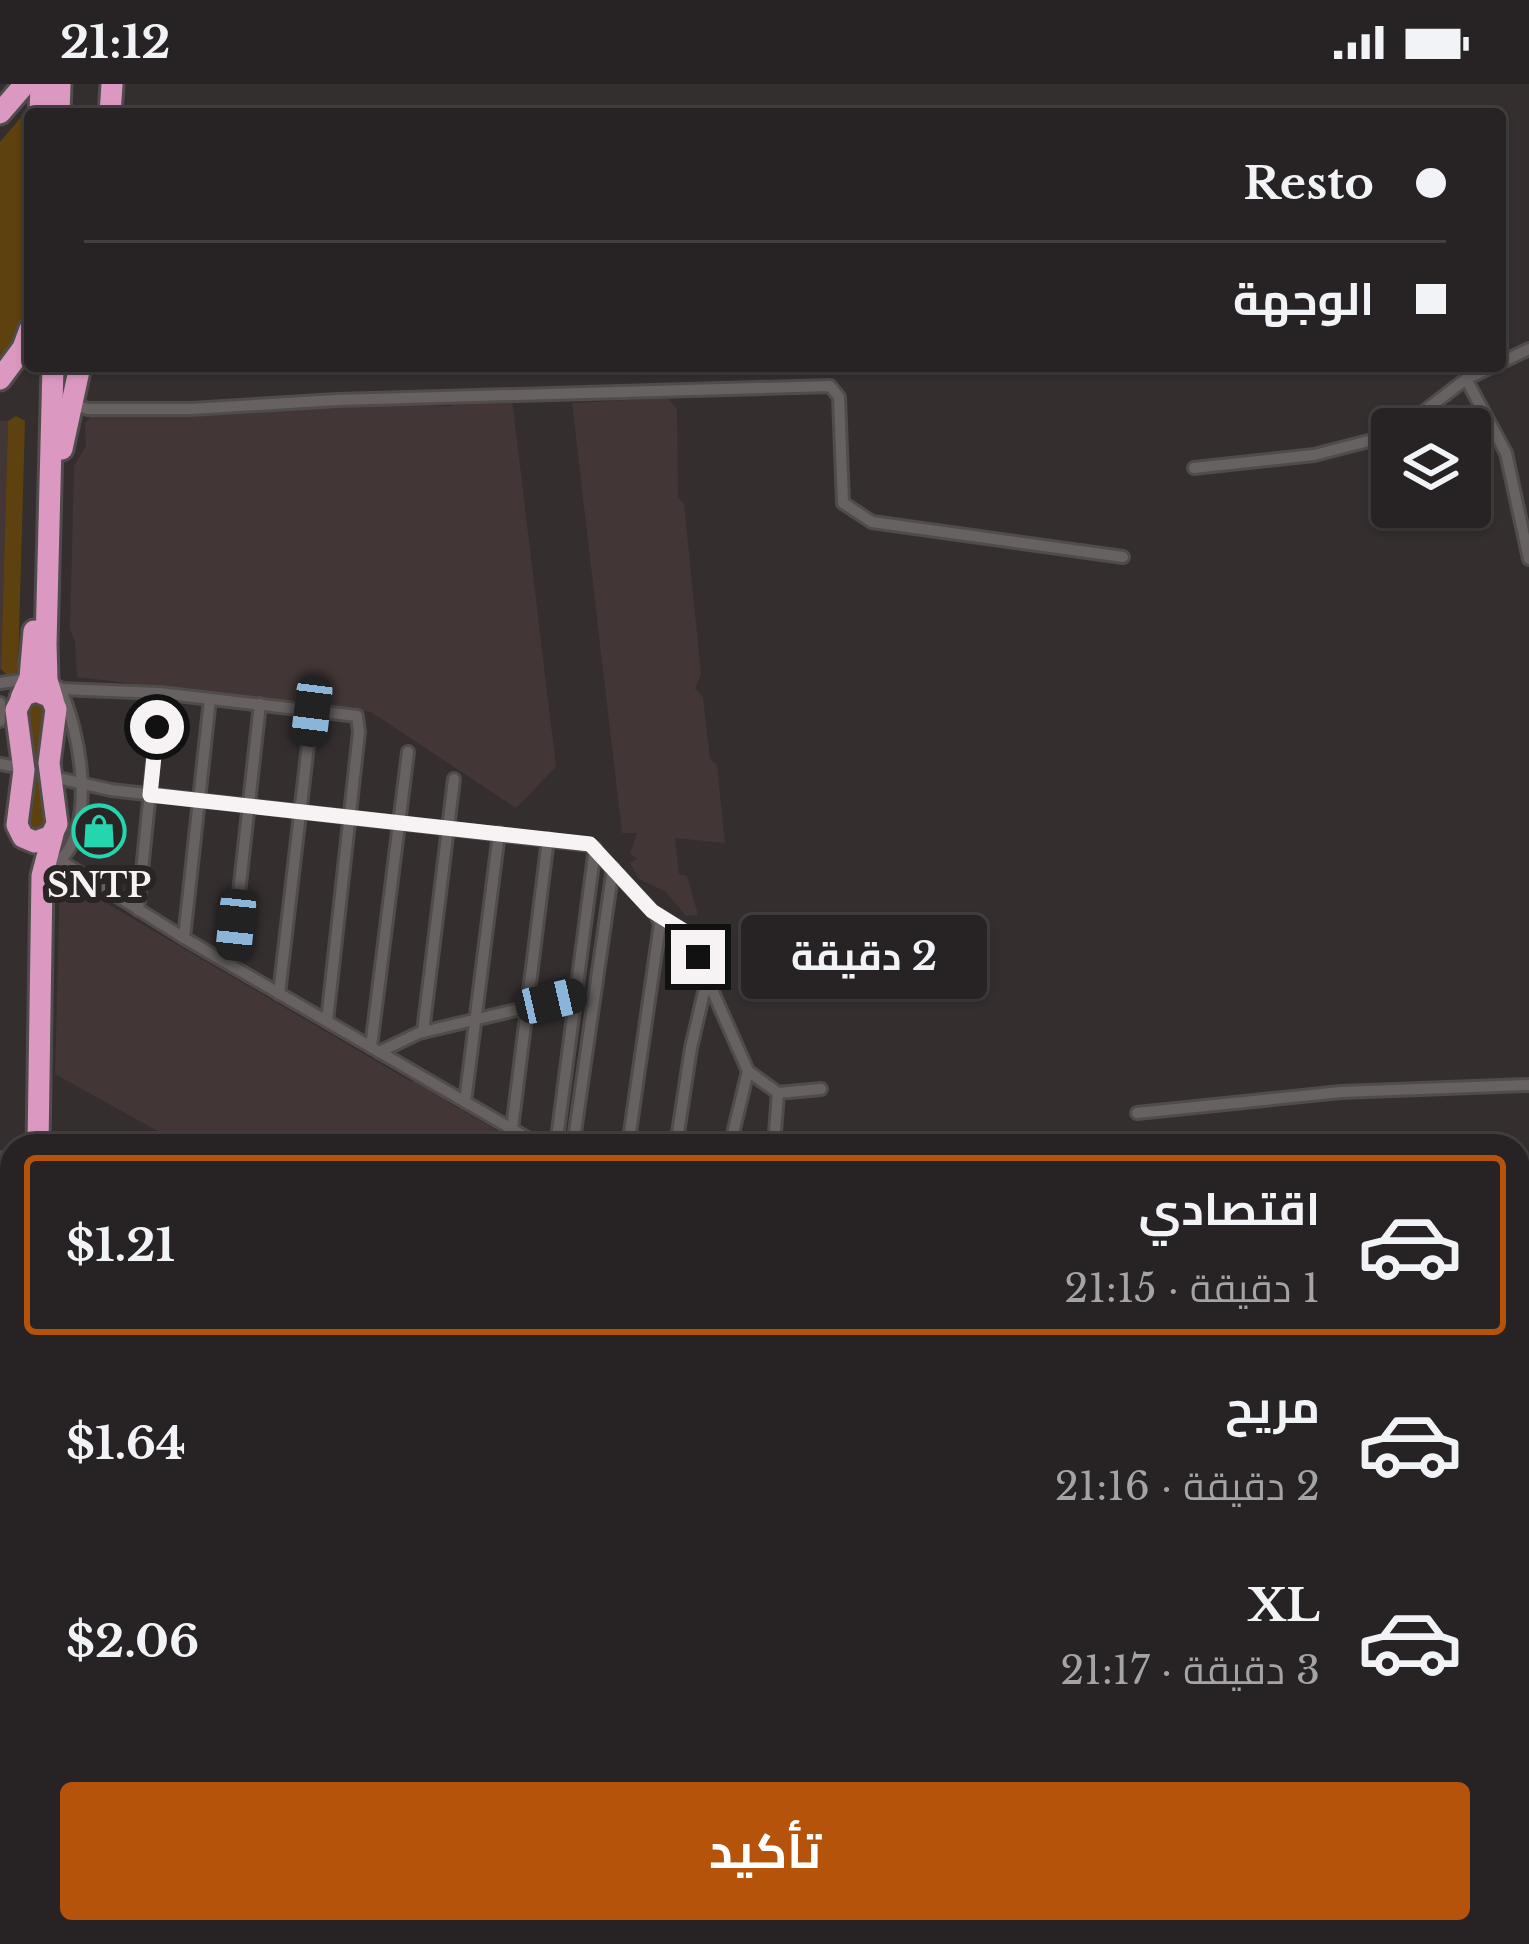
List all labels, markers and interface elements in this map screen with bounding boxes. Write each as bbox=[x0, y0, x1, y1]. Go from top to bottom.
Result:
text: 21:12 bbox=[60, 14, 171, 70]
text: Resto bbox=[1243, 155, 1374, 211]
text: الوجهة bbox=[1233, 271, 1374, 327]
map controls bbox=[1371, 408, 1491, 528]
button: layers bbox=[1371, 408, 1491, 528]
car bbox=[290, 673, 334, 749]
route start bbox=[130, 700, 184, 754]
shop icon: SNTP bbox=[71, 803, 127, 859]
place label: SNTP bbox=[47, 865, 151, 906]
car bbox=[214, 887, 258, 963]
callout: 2 دقيقة bbox=[740, 915, 986, 999]
route end bbox=[671, 930, 725, 984]
text: 2 دقيقة bbox=[791, 932, 937, 981]
car bbox=[512, 975, 590, 1027]
text: اقتصادي bbox=[1139, 1181, 1320, 1237]
icon: car bbox=[1356, 1191, 1464, 1299]
text: $1.21 bbox=[66, 1217, 175, 1273]
text: 1 دقيقة · 21:15 bbox=[1064, 1264, 1320, 1313]
text: مريح bbox=[1225, 1379, 1320, 1435]
icon: car bbox=[1356, 1389, 1464, 1497]
text: $1.64 bbox=[66, 1415, 186, 1471]
text: 2 دقيقة · 21:16 bbox=[1055, 1462, 1320, 1511]
text: XL bbox=[1248, 1577, 1320, 1633]
icon: car bbox=[1356, 1587, 1464, 1695]
text: $2.06 bbox=[66, 1613, 199, 1669]
text: 3 دقيقة · 21:17 bbox=[1060, 1646, 1320, 1695]
button: تأكيد bbox=[60, 1782, 1470, 1920]

